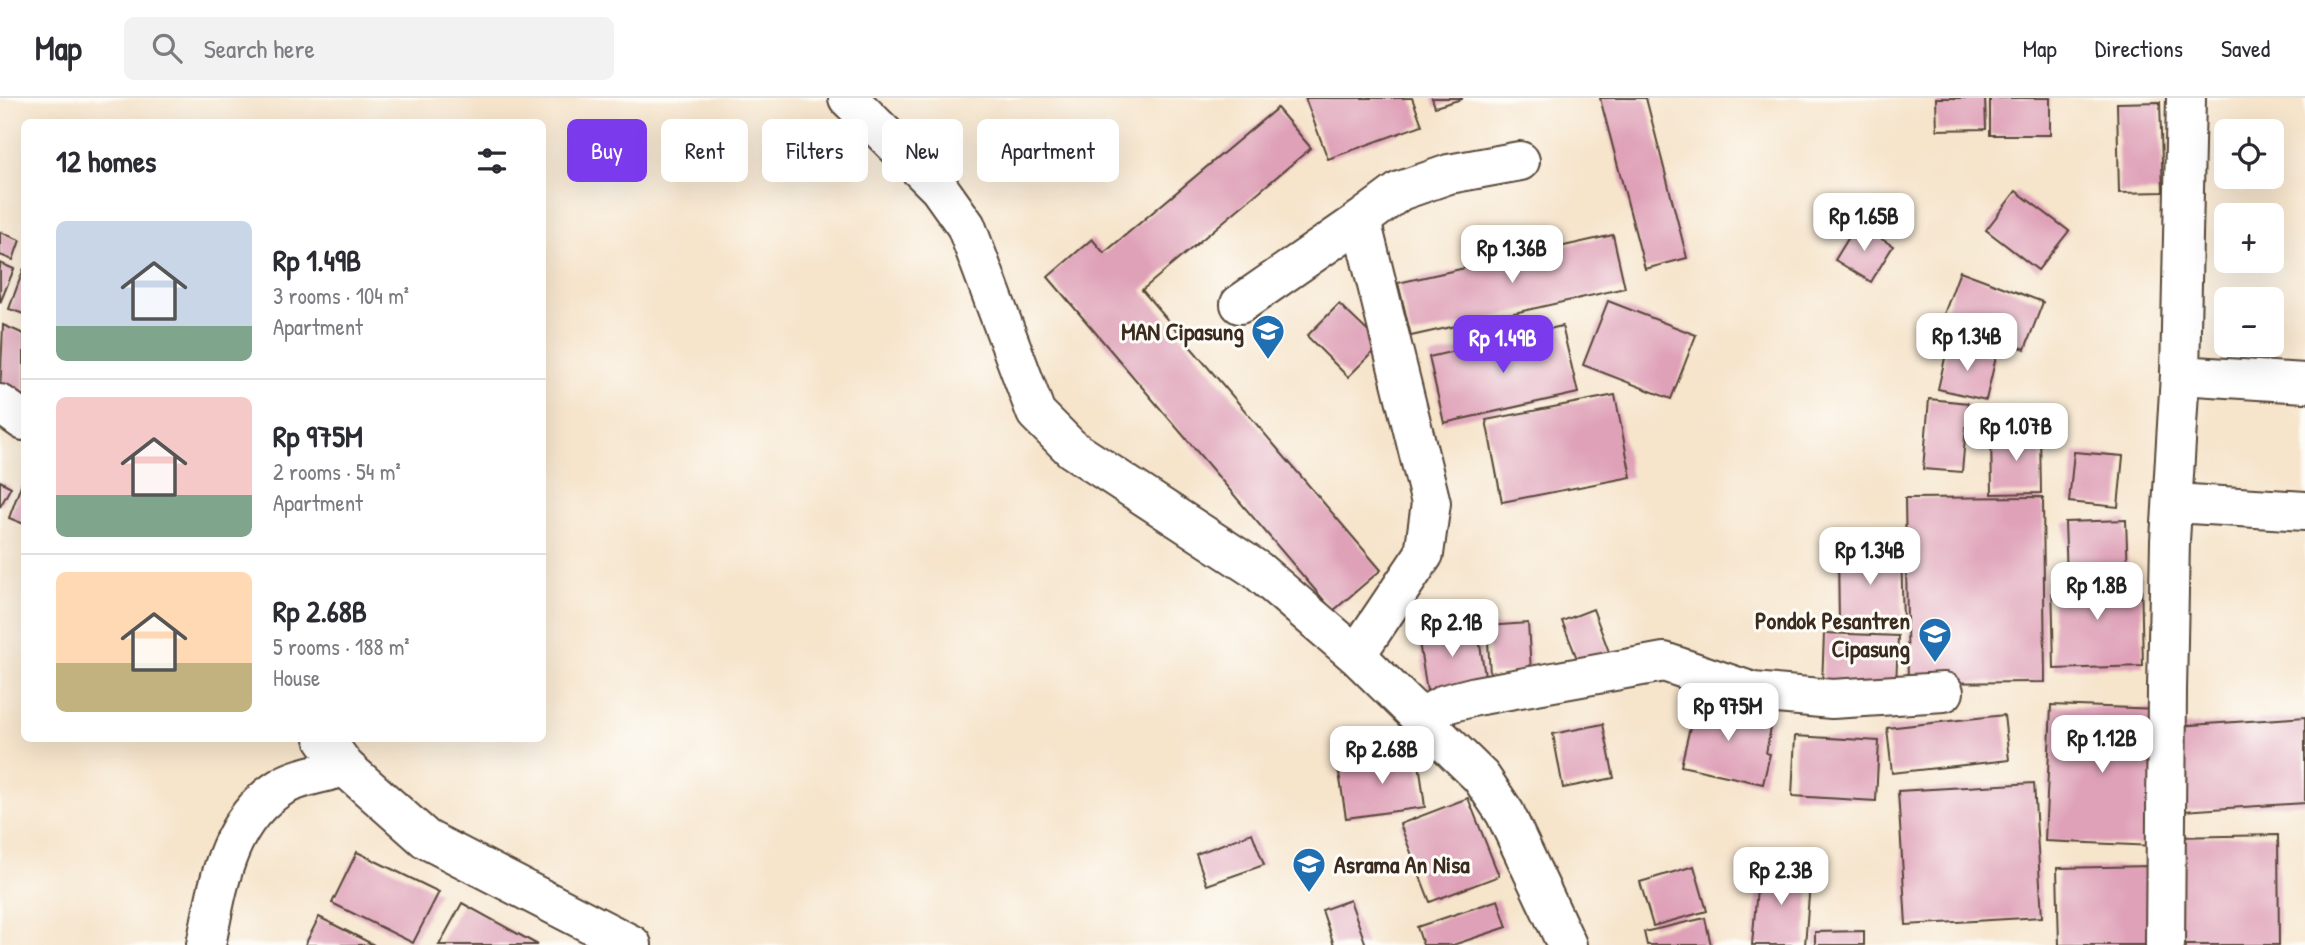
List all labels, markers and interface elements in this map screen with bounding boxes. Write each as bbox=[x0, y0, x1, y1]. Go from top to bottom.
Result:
search box bbox=[124, 17, 614, 80]
text: Map bbox=[35, 26, 82, 70]
icon: search bbox=[148, 29, 186, 67]
text: Search here bbox=[204, 31, 315, 66]
text: Map bbox=[2023, 32, 2057, 64]
text: Directions bbox=[2095, 32, 2183, 64]
text: Saved bbox=[2221, 32, 2270, 64]
chip: Buy bbox=[567, 119, 647, 182]
chip: Rent bbox=[661, 119, 748, 182]
chip: Filters bbox=[762, 119, 868, 182]
chip: New bbox=[882, 119, 963, 182]
chip: Apartment bbox=[977, 119, 1119, 182]
map controls bbox=[2214, 119, 2284, 357]
button: locate bbox=[2214, 119, 2284, 189]
text: 12 homes bbox=[56, 141, 156, 181]
icon: filters bbox=[473, 142, 511, 180]
pin: Rp 1.65B bbox=[1792, 194, 1936, 253]
text: Rp 1.65B bbox=[1829, 200, 1899, 231]
button: + bbox=[2214, 203, 2284, 273]
pin: Rp 1.36B bbox=[1440, 226, 1584, 285]
text: Rp 1.36B bbox=[1477, 232, 1547, 263]
text: Rp 1.49B bbox=[273, 240, 361, 280]
icon: home bbox=[112, 249, 196, 333]
text: 3 rooms · 104 m² bbox=[273, 280, 409, 311]
button: − bbox=[2214, 287, 2284, 357]
text: Apartment bbox=[273, 311, 363, 342]
school or university icon: MAN Cipasung bbox=[1249, 312, 1287, 361]
pin: Rp 1.34B bbox=[1895, 314, 2039, 373]
place label: MAN Cipasung bbox=[1121, 315, 1244, 348]
pin: Rp 1.49B bbox=[1431, 316, 1575, 375]
text: Rp 1.34B bbox=[1932, 320, 2002, 351]
text: Rp 1.49B bbox=[1469, 322, 1537, 353]
pin: Rp 1.07B bbox=[1944, 404, 2088, 463]
text: Rp 1.07B bbox=[1980, 410, 2052, 441]
text: Rp 975M bbox=[273, 416, 363, 456]
icon: home bbox=[112, 425, 196, 509]
text: 2 rooms · 54 m² bbox=[273, 456, 401, 487]
text: Apartment bbox=[273, 487, 363, 518]
pin: Rp 1.34B bbox=[1798, 528, 1942, 587]
text: Rp 1.34B bbox=[1835, 534, 1905, 565]
pin: Rp 1.8B bbox=[2032, 562, 2162, 622]
text: Rp 1.8B bbox=[2067, 569, 2127, 600]
text: Rp 2.68B bbox=[273, 591, 367, 631]
icon: home bbox=[112, 600, 196, 684]
pin: Rp 2.1B bbox=[1387, 600, 1517, 659]
place label: Pondok Pesantren Cipasung bbox=[1755, 604, 1910, 665]
text: Rp 2.1B bbox=[1421, 606, 1483, 637]
school or university icon: Pondok Pesantren Cipasung bbox=[1916, 615, 1954, 664]
text: 5 rooms · 188 m² bbox=[273, 631, 410, 662]
text: House bbox=[273, 662, 320, 693]
pin: Rp 975M bbox=[1663, 684, 1793, 743]
text: Rp 975M bbox=[1694, 690, 1762, 721]
pin: Rp 1.12B bbox=[2030, 716, 2174, 775]
text: Rp 1.12B bbox=[2067, 722, 2137, 753]
pin: Rp 2.68B bbox=[1310, 726, 1454, 786]
text: Rp 2.68B bbox=[1346, 733, 1418, 764]
school or university icon: Asrama An Nisa bbox=[1290, 845, 1328, 894]
place label: Asrama An Nisa bbox=[1334, 848, 1470, 880]
pin: Rp 2.3B bbox=[1716, 848, 1846, 907]
text: Rp 2.3B bbox=[1749, 854, 1813, 885]

